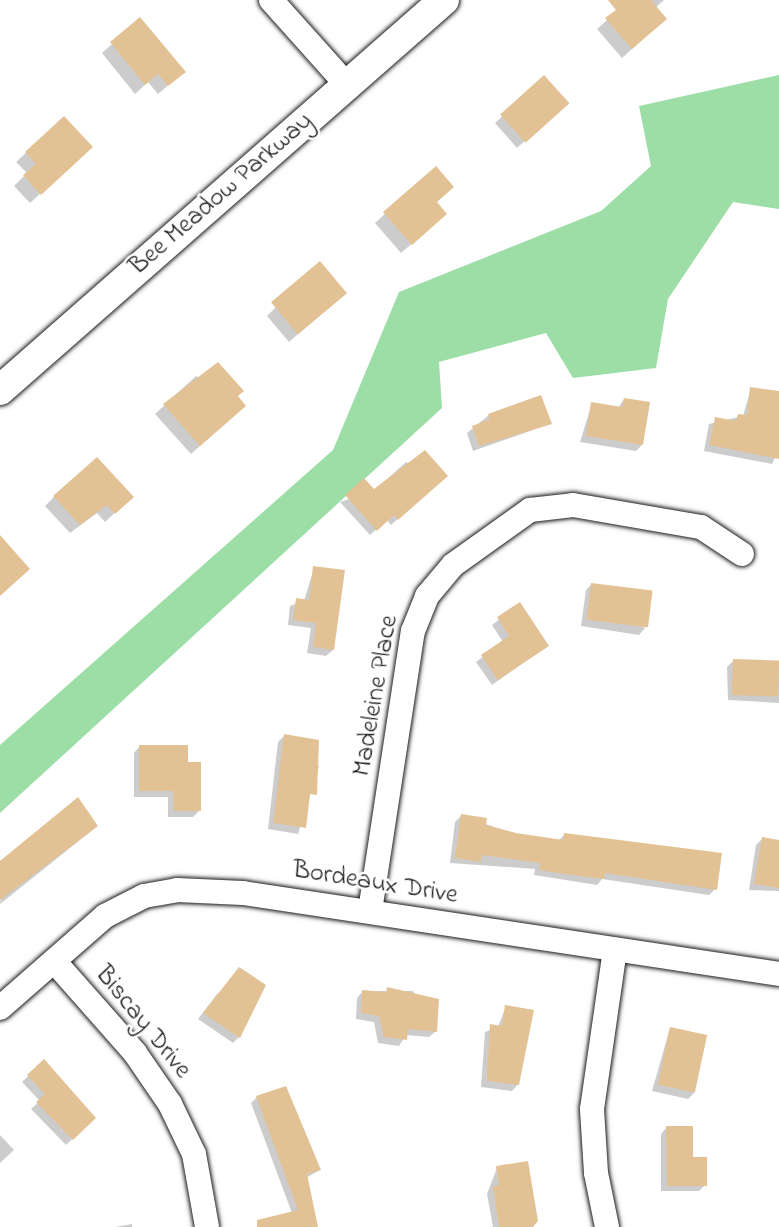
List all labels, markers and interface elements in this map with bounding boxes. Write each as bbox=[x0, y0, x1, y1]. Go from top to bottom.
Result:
street label: Bee Meadow Parkway bbox=[124, 107, 320, 283]
street label: Madeleine Place bbox=[347, 613, 407, 779]
street label: Bordeaux Drive bbox=[290, 856, 460, 912]
street label: Biscay Drive bbox=[87, 960, 197, 1086]

